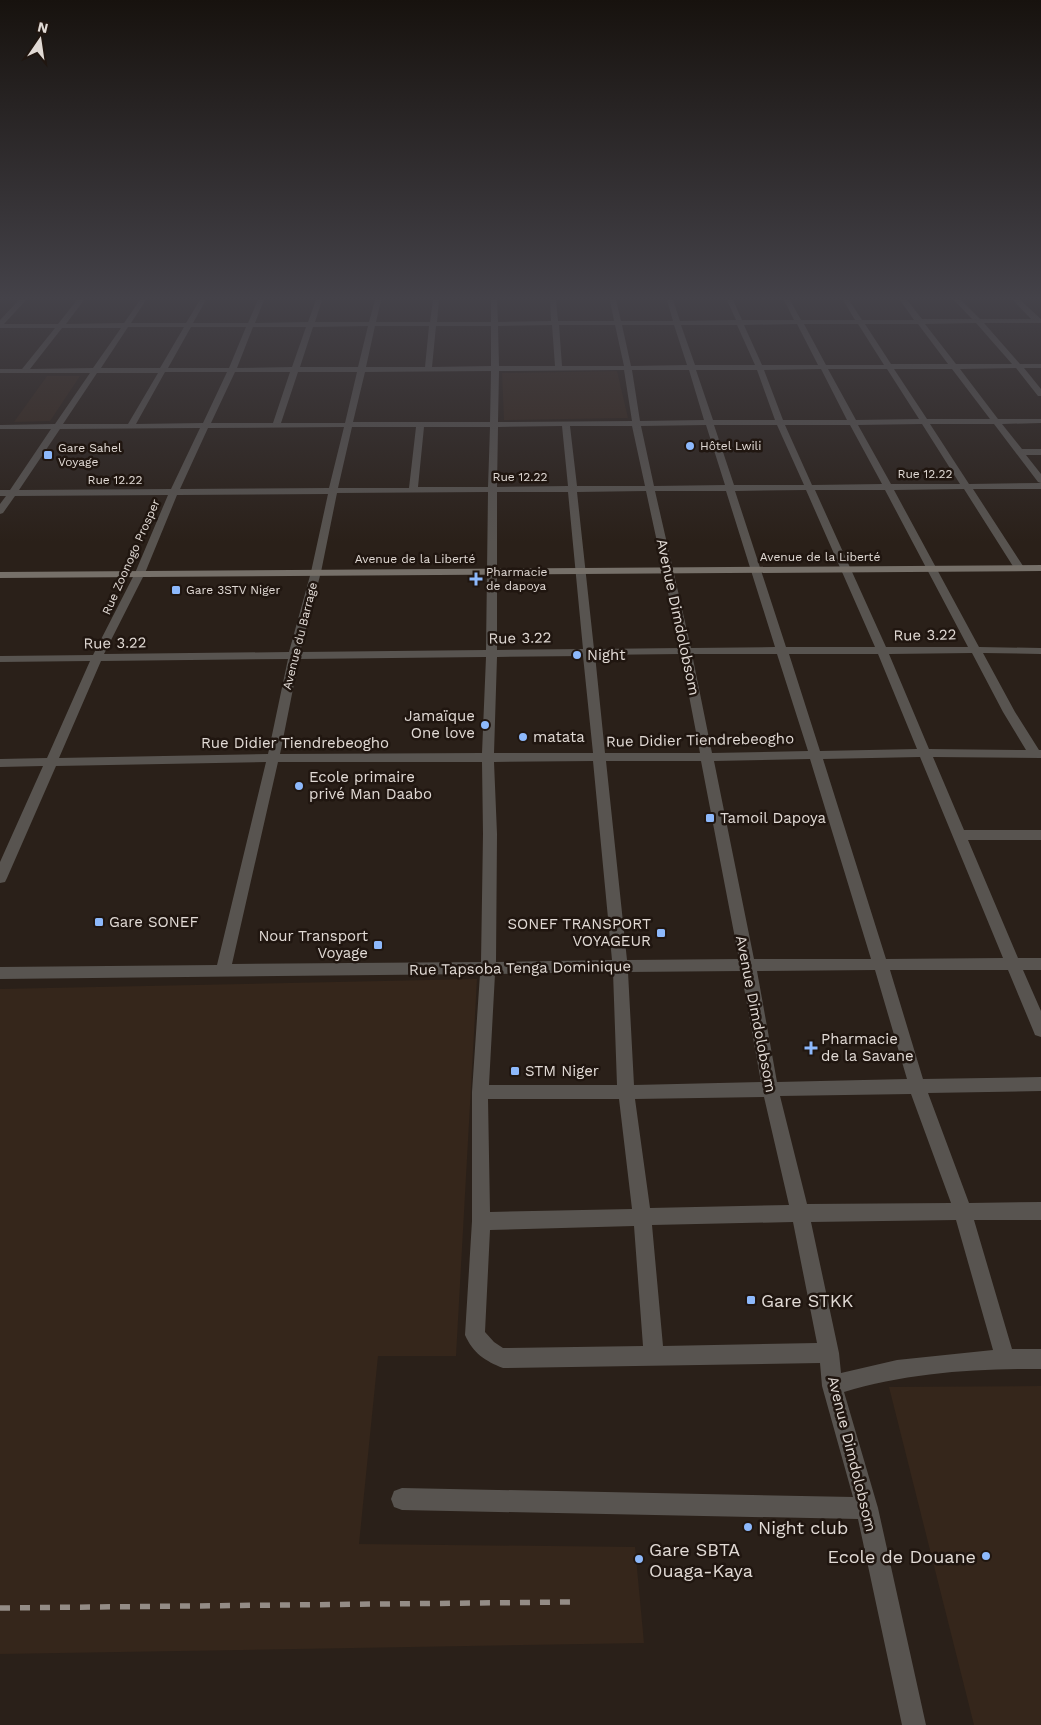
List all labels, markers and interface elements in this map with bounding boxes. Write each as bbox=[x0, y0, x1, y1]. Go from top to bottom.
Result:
north arrow bbox=[15, 15, 65, 65]
text: N bbox=[36, 18, 50, 36]
place label: Hôtel Lwili bbox=[700, 439, 762, 453]
marker: Hôtel Lwili bbox=[684, 440, 696, 452]
place label: Gare Sahel Voyage bbox=[58, 441, 122, 469]
marker: Gare Sahel Voyage bbox=[42, 449, 54, 461]
street label: Rue 12.22 bbox=[898, 467, 952, 481]
street label: Rue 12.22 bbox=[493, 470, 547, 484]
street label: Rue 12.22 bbox=[88, 473, 142, 487]
street label: Rue Zoonogo Prosper bbox=[99, 497, 163, 617]
street label: Avenue Dimdolobsom bbox=[653, 537, 703, 697]
street label: Avenue de la Liberté bbox=[760, 550, 880, 564]
street label: Avenue de la Liberté bbox=[355, 552, 475, 566]
place label: Pharmacie de dapoya bbox=[486, 565, 548, 593]
marker: Pharmacie de dapoya bbox=[470, 573, 482, 585]
street label: Avenue du Barrage bbox=[280, 581, 320, 691]
place label: Gare 3STV Niger bbox=[186, 583, 281, 597]
marker: Gare 3STV Niger bbox=[170, 584, 182, 596]
street label: Rue 3.22 bbox=[893, 625, 957, 645]
street label: Rue 3.22 bbox=[488, 628, 552, 648]
street label: Rue 3.22 bbox=[83, 633, 147, 653]
place label: Night bbox=[587, 646, 626, 664]
marker: Night bbox=[571, 649, 583, 661]
place label: Jamaïque One love bbox=[404, 707, 475, 742]
marker: Jamaïque One love bbox=[479, 719, 491, 731]
place label: matata bbox=[533, 728, 585, 746]
street label: Rue Didier Tiendrebeogho bbox=[606, 729, 794, 751]
marker: matata bbox=[517, 731, 529, 743]
street label: Rue Didier Tiendrebeogho bbox=[201, 734, 389, 752]
place label: Ecole primaire privé Man Daabo bbox=[309, 768, 432, 803]
marker: Ecole primaire privé Man Daabo bbox=[293, 780, 305, 792]
place label: Tamoil Dapoya bbox=[720, 809, 827, 827]
marker: Tamoil Dapoya bbox=[704, 812, 716, 824]
place label: Gare SONEF bbox=[109, 913, 199, 931]
place label: SONEF TRANSPORT VOYAGEUR bbox=[507, 915, 651, 950]
marker: Gare SONEF bbox=[93, 916, 105, 928]
place label: Nour Transport Voyage bbox=[258, 927, 369, 962]
marker: SONEF TRANSPORT VOYAGEUR bbox=[655, 927, 667, 939]
street label: Avenue Dimdolobsom bbox=[732, 934, 780, 1094]
marker: Nour Transport Voyage bbox=[372, 939, 384, 951]
street label: Rue Tapsoba Tenga Dominique bbox=[409, 957, 631, 979]
place label: Pharmacie de la Savane bbox=[821, 1030, 914, 1065]
marker: Pharmacie de la Savane bbox=[805, 1042, 817, 1054]
place label: STM Niger bbox=[525, 1062, 599, 1080]
marker: STM Niger bbox=[509, 1065, 521, 1077]
place label: Gare STKK bbox=[761, 1290, 853, 1311]
marker: Gare STKK bbox=[745, 1294, 757, 1306]
street label: Avenue Dimdolobsom bbox=[824, 1374, 880, 1534]
place label: Night club bbox=[758, 1517, 848, 1538]
marker: Night club bbox=[742, 1521, 754, 1533]
place label: Gare SBTA Ouaga-Kaya bbox=[649, 1539, 753, 1581]
place label: Ecole de Douane bbox=[828, 1546, 976, 1567]
marker: Ecole de Douane bbox=[980, 1550, 992, 1562]
marker: Gare SBTA Ouaga-Kaya bbox=[633, 1553, 645, 1565]

